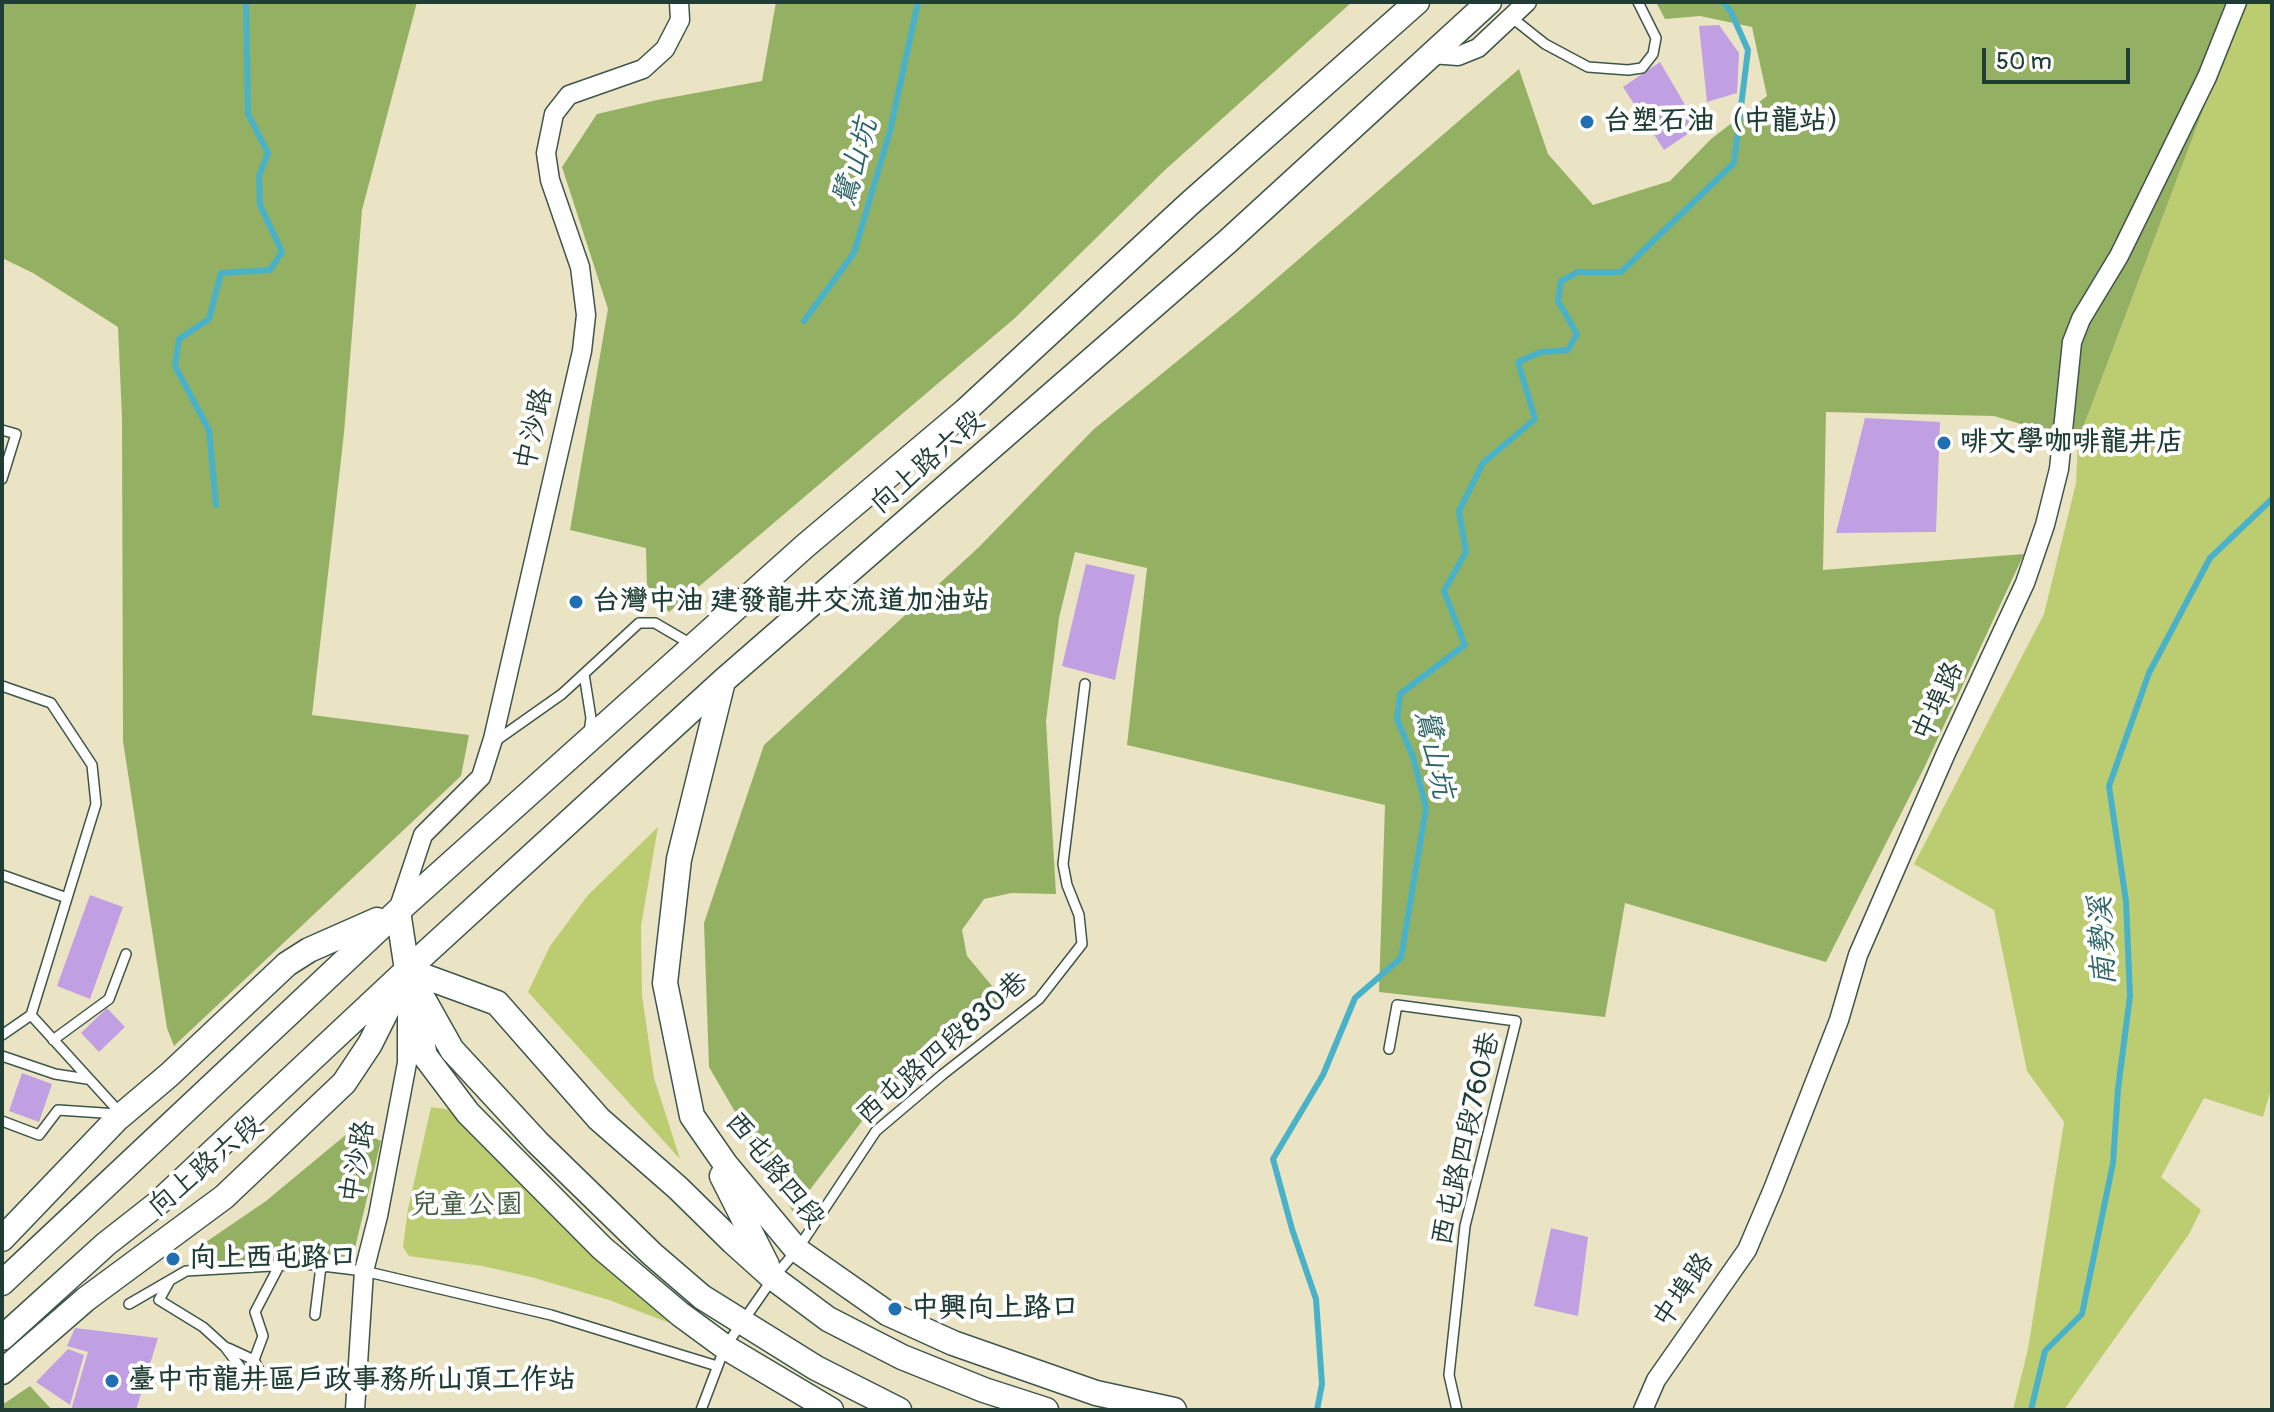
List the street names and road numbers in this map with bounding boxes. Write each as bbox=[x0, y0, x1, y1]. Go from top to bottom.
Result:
street label: 中沙路 bbox=[509, 384, 561, 474]
street label: 向上路六段 bbox=[864, 404, 992, 522]
street label: 中埠路 bbox=[1906, 657, 1972, 747]
street label: 西屯路四段830巷 bbox=[850, 965, 1036, 1133]
street label: 西屯路四段760巷 bbox=[1426, 1029, 1508, 1249]
street label: 西屯路四段 bbox=[717, 1106, 831, 1236]
street label: 向上路六段 bbox=[142, 1109, 270, 1225]
street label: 中沙路 bbox=[335, 1118, 383, 1206]
street label: 中埠路 bbox=[1646, 1247, 1722, 1335]

